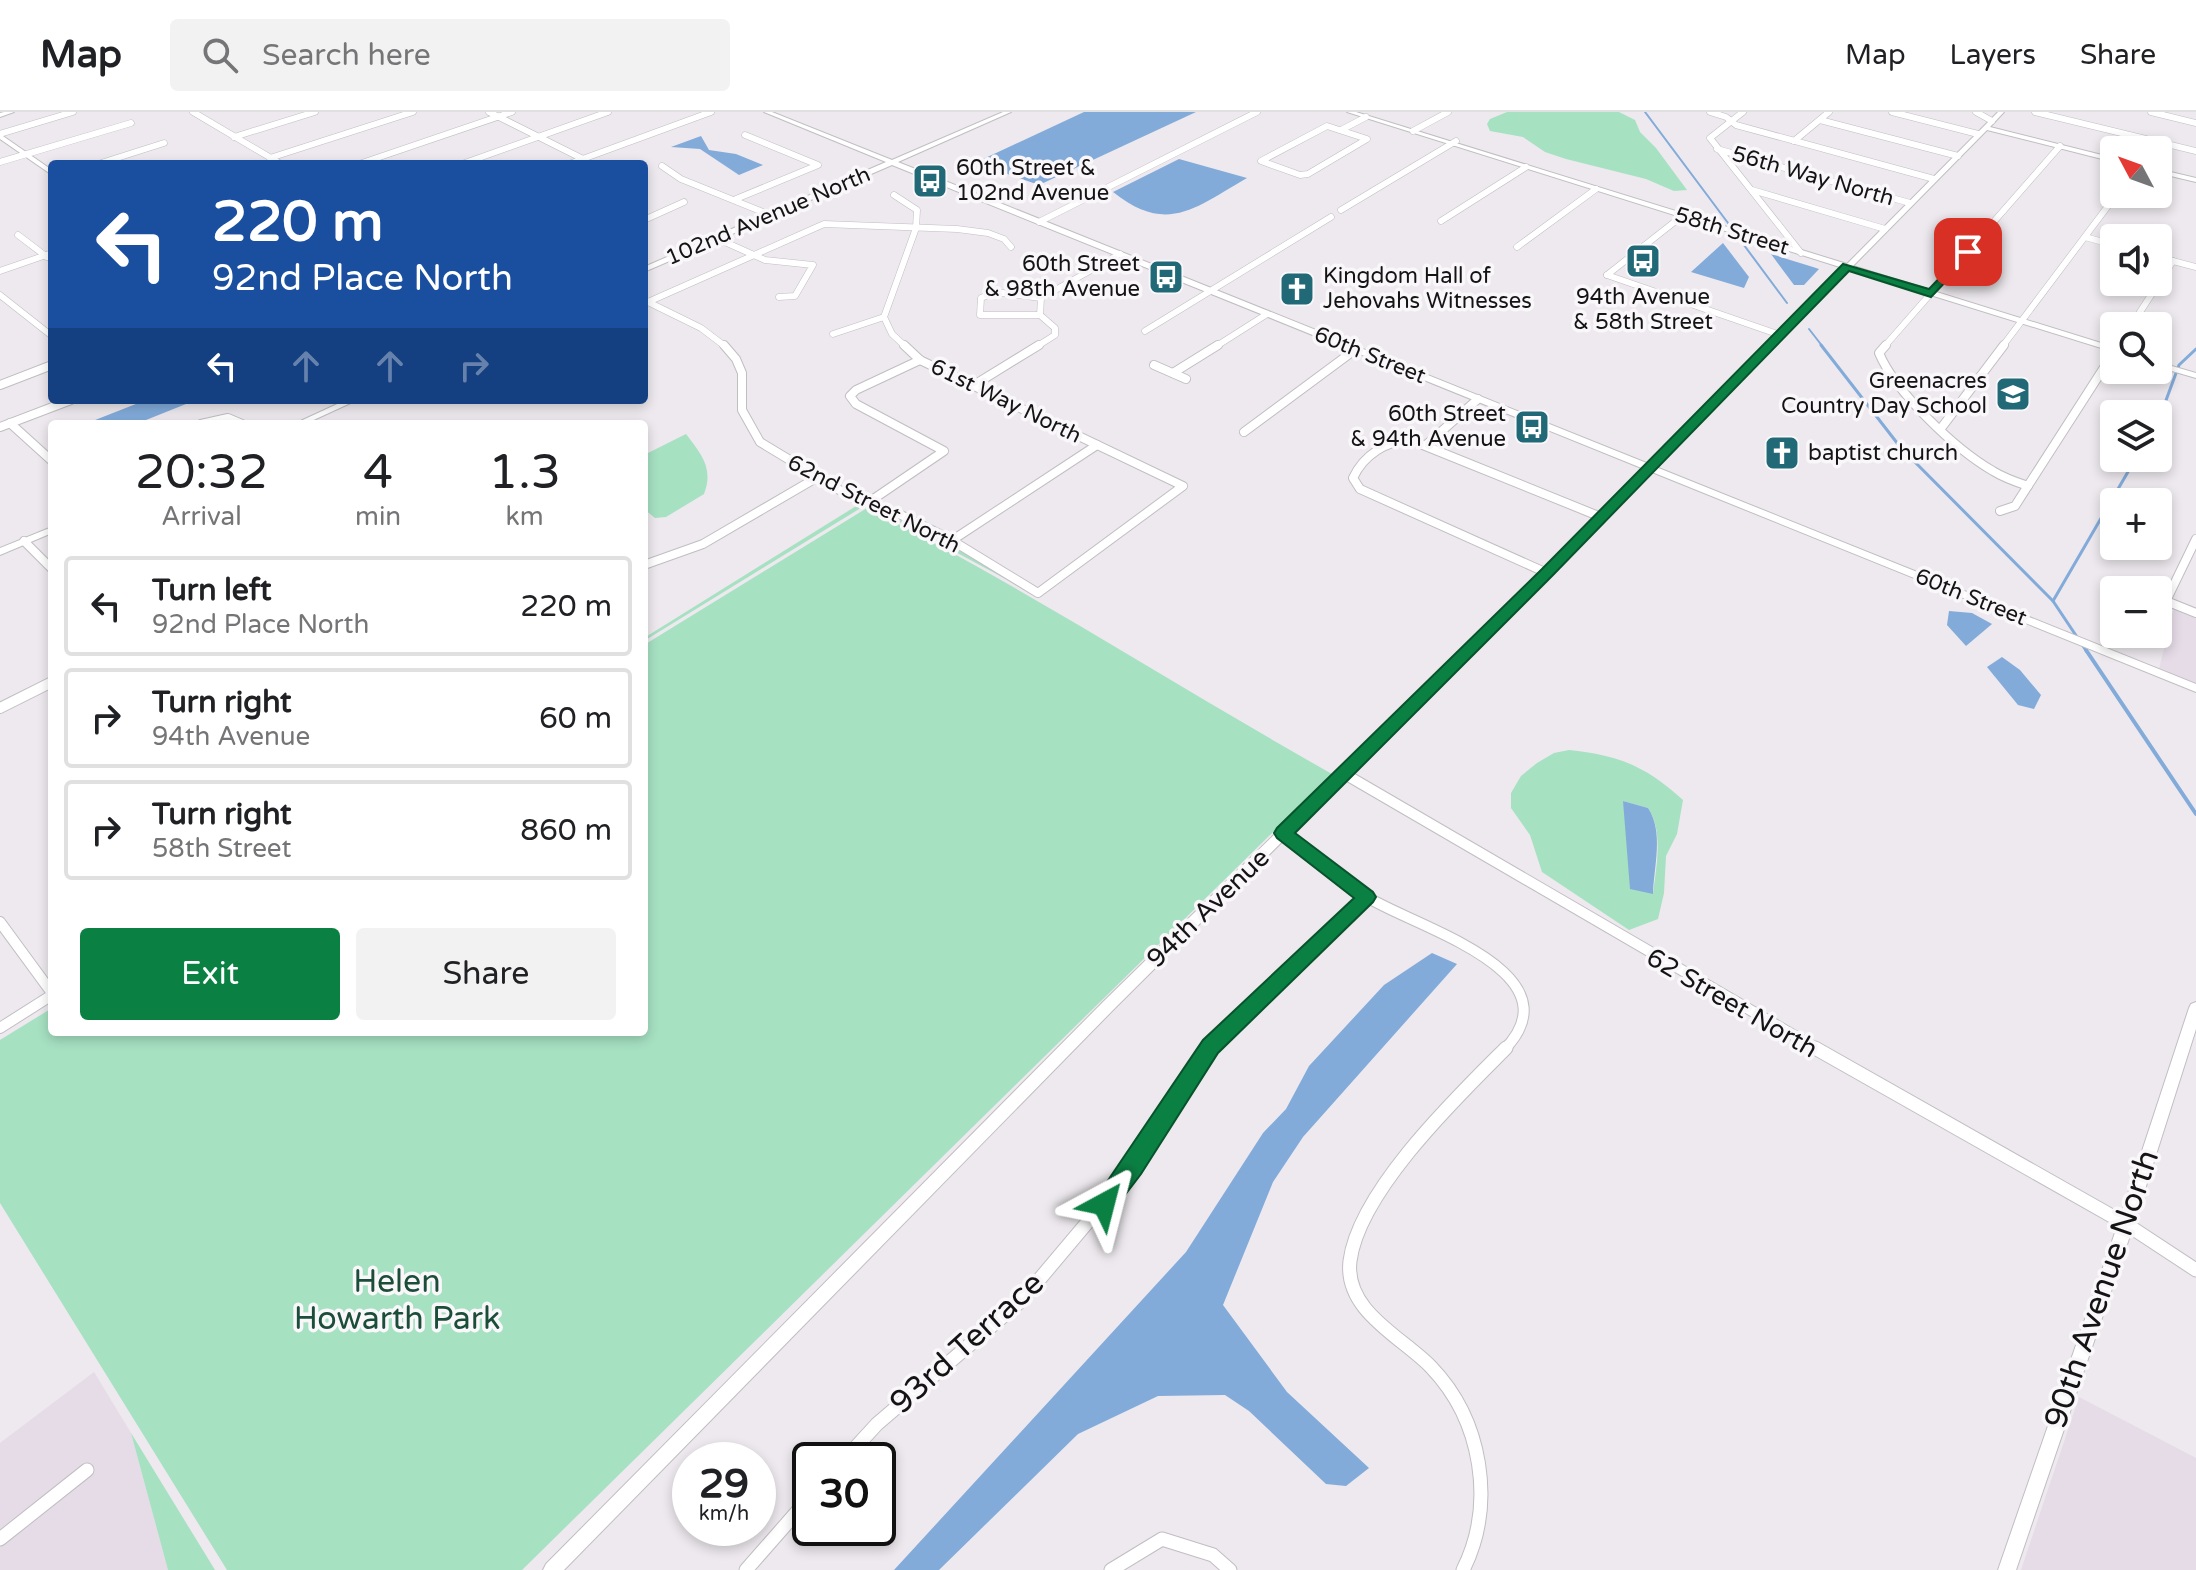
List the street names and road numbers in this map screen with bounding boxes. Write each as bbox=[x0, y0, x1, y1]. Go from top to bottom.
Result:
street label: 56th Way North bbox=[1729, 140, 1897, 212]
street label: 102nd Avenue North bbox=[662, 161, 874, 271]
street label: 58th Street bbox=[1672, 201, 1792, 261]
street label: 60th Street bbox=[1310, 321, 1430, 389]
street label: 61st Way North bbox=[926, 353, 1086, 449]
street label: 62nd Street North bbox=[783, 449, 965, 559]
street label: 60th Street bbox=[1911, 563, 2031, 631]
street label: 94th Avenue bbox=[1140, 842, 1276, 974]
street label: 62 Street North bbox=[1641, 941, 1823, 1065]
street label: 90th Avenue North bbox=[2037, 1145, 2167, 1433]
street label: 93rd Terrace bbox=[882, 1264, 1052, 1422]

